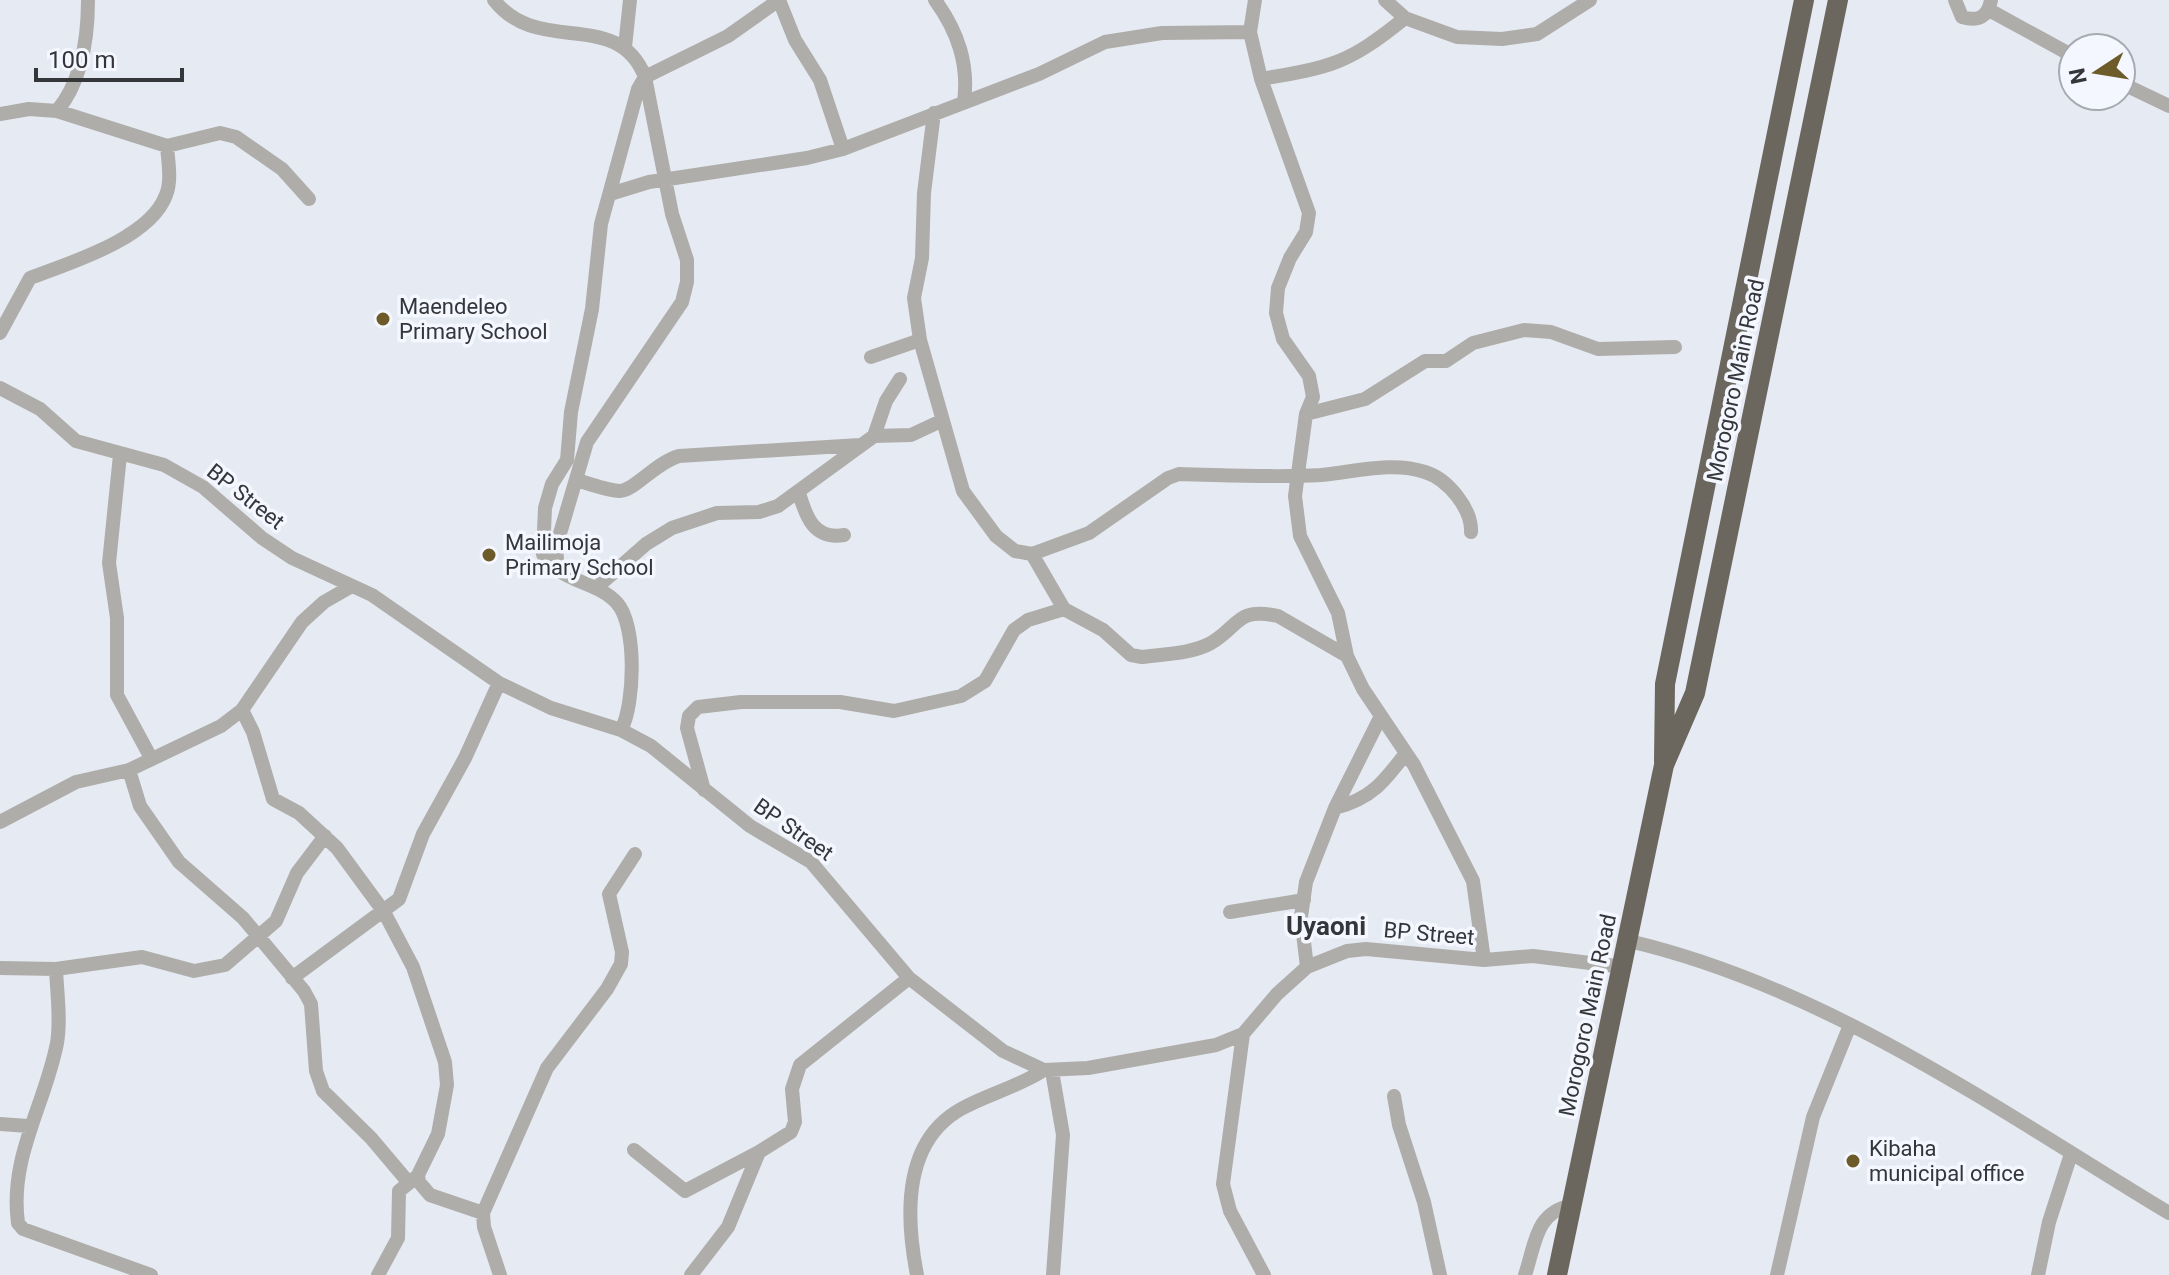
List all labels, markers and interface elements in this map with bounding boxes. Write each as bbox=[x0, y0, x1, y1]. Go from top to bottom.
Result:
scale bar bbox=[36, 32, 182, 82]
north arrow bbox=[2057, 32, 2137, 112]
text: 100 m bbox=[48, 46, 115, 74]
text: N bbox=[2064, 66, 2092, 86]
street label: Morogoro Main Road bbox=[1702, 277, 1769, 484]
place label: Maendeleo Primary School bbox=[399, 294, 548, 344]
marker: Maendeleo Primary School bbox=[374, 310, 392, 328]
street label: BP Street bbox=[202, 459, 289, 534]
place label: Mailimoja Primary School bbox=[505, 530, 654, 580]
marker: Mailimoja Primary School bbox=[480, 546, 498, 564]
street label: BP Street bbox=[749, 793, 838, 866]
district label: Uyaoni bbox=[1286, 911, 1366, 941]
street label: Morogoro Main Road bbox=[1554, 912, 1621, 1119]
street label: BP Street bbox=[1382, 917, 1475, 950]
place label: Kibaha municipal office bbox=[1869, 1136, 2024, 1186]
marker: Kibaha municipal office bbox=[1844, 1152, 1862, 1170]

